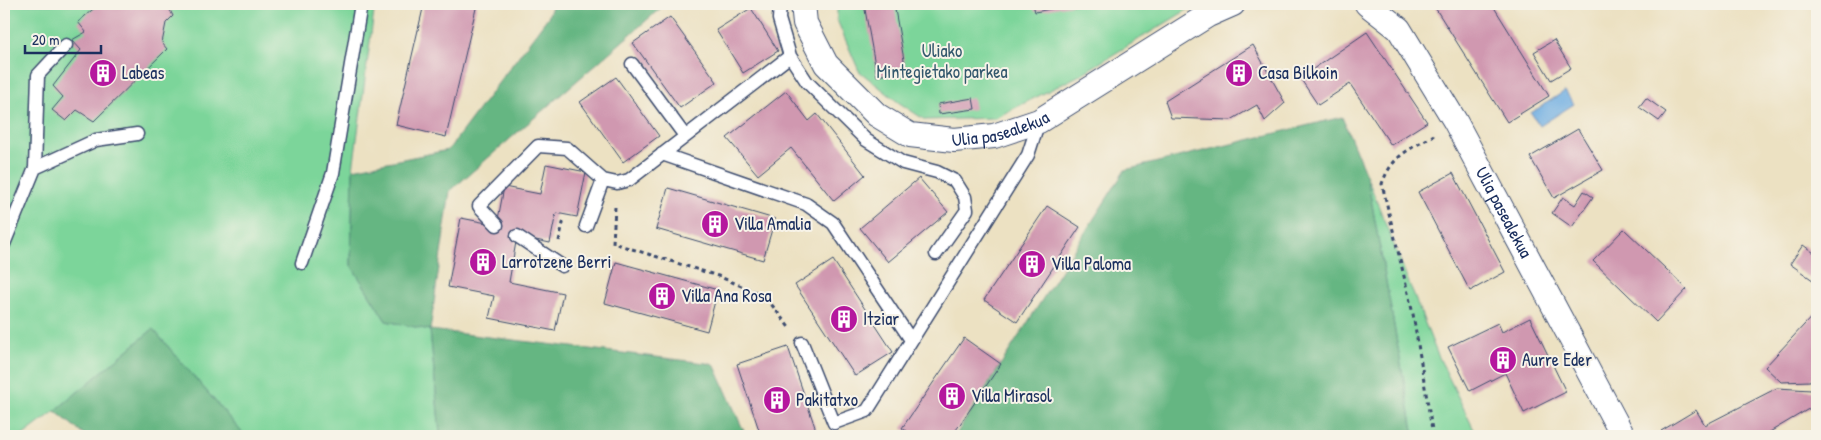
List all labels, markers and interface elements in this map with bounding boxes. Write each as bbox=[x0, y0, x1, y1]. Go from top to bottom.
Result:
scale bar bbox=[25, 22, 101, 54]
text: 20 m bbox=[32, 29, 59, 50]
park label: Uliako Mintegietako parkea bbox=[877, 38, 1007, 84]
building icon: Labeas bbox=[88, 58, 118, 88]
building icon: Casa Bilkoin bbox=[1224, 58, 1254, 88]
place label: Labeas bbox=[122, 60, 164, 85]
place label: Casa Bilkoin bbox=[1258, 60, 1338, 85]
street label: Ulia pasealekua bbox=[951, 105, 1054, 152]
street label: Ulia pasealekua bbox=[1470, 162, 1539, 262]
building icon: Villa Amalia bbox=[700, 209, 730, 239]
place label: Villa Amalia bbox=[734, 211, 811, 236]
building icon: Larrotzene Berri bbox=[468, 247, 498, 277]
place label: Larrotzene Berri bbox=[502, 249, 612, 274]
building icon: Villa Paloma bbox=[1017, 249, 1047, 279]
place label: Villa Paloma bbox=[1051, 251, 1131, 276]
building icon: Villa Ana Rosa bbox=[647, 281, 677, 311]
place label: Villa Ana Rosa bbox=[681, 283, 772, 308]
building icon: Itziar bbox=[829, 304, 859, 334]
place label: Itziar bbox=[863, 306, 899, 331]
building icon: Aurre Eder bbox=[1488, 345, 1518, 375]
place label: Aurre Eder bbox=[1522, 347, 1592, 372]
building icon: Villa Mirasol bbox=[937, 381, 967, 411]
place label: Villa Mirasol bbox=[971, 383, 1052, 408]
building icon: Pakitatxo bbox=[762, 385, 792, 415]
place label: Pakitatxo bbox=[796, 387, 858, 412]

